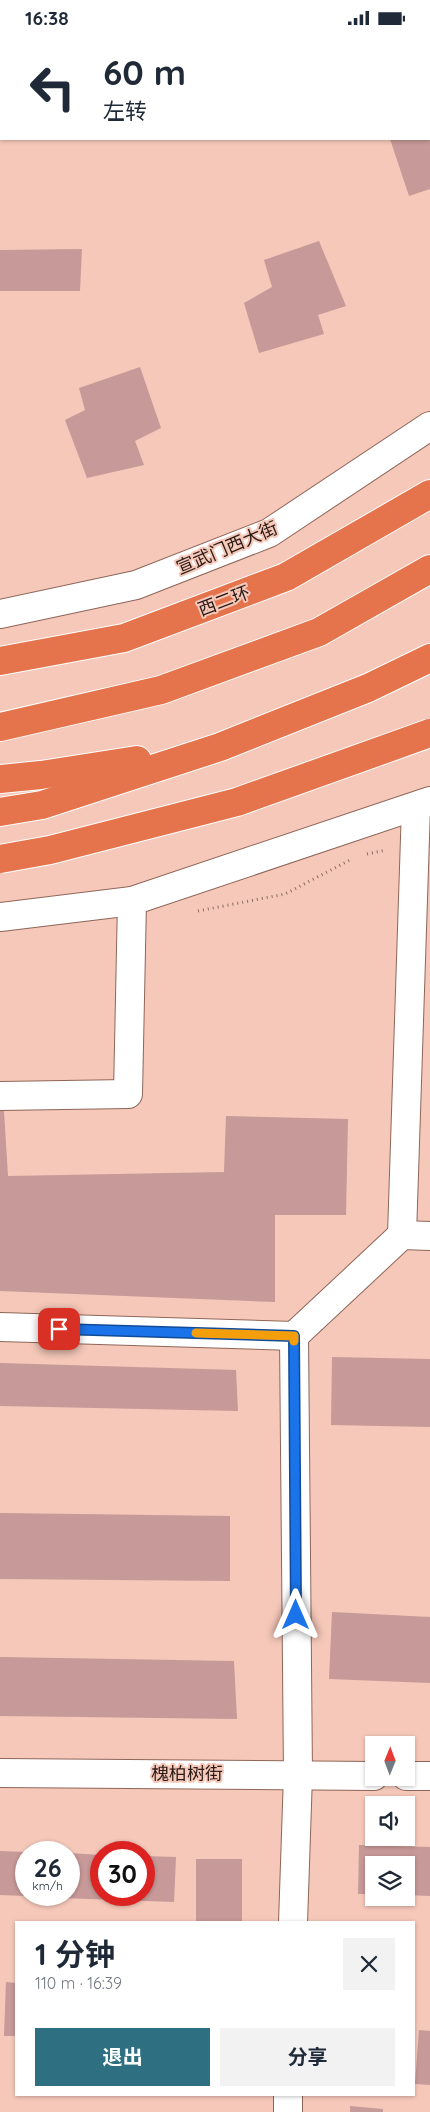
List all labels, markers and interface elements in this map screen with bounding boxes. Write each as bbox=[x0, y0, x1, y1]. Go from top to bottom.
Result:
text: 16:38 bbox=[25, 6, 69, 30]
text: 60 m bbox=[103, 50, 186, 94]
icon: left bbox=[20, 55, 85, 120]
text: 左转 bbox=[103, 97, 147, 125]
street label: 宣武门西大街 bbox=[173, 516, 281, 579]
street label: 西二环 bbox=[194, 580, 253, 621]
pin bbox=[38, 1308, 80, 1350]
icon: arrive bbox=[45, 1315, 73, 1343]
position arrow bbox=[269, 1588, 321, 1640]
north arrow bbox=[365, 1736, 415, 1786]
map controls bbox=[365, 1736, 415, 1906]
street label: 槐柏树街 bbox=[151, 1762, 223, 1785]
button: sound bbox=[365, 1796, 415, 1846]
speed limit sign: 30 bbox=[90, 1841, 155, 1906]
text: 26 bbox=[33, 1852, 62, 1883]
button: layers bbox=[365, 1856, 415, 1906]
text: km/h bbox=[32, 1878, 63, 1893]
text: 1 分钟 bbox=[35, 1935, 115, 1973]
button: close bbox=[343, 1938, 395, 1990]
text: 110 m · 16:39 bbox=[35, 1973, 122, 1993]
button: 退出 bbox=[35, 2028, 210, 2086]
button: 分享 bbox=[220, 2028, 395, 2086]

